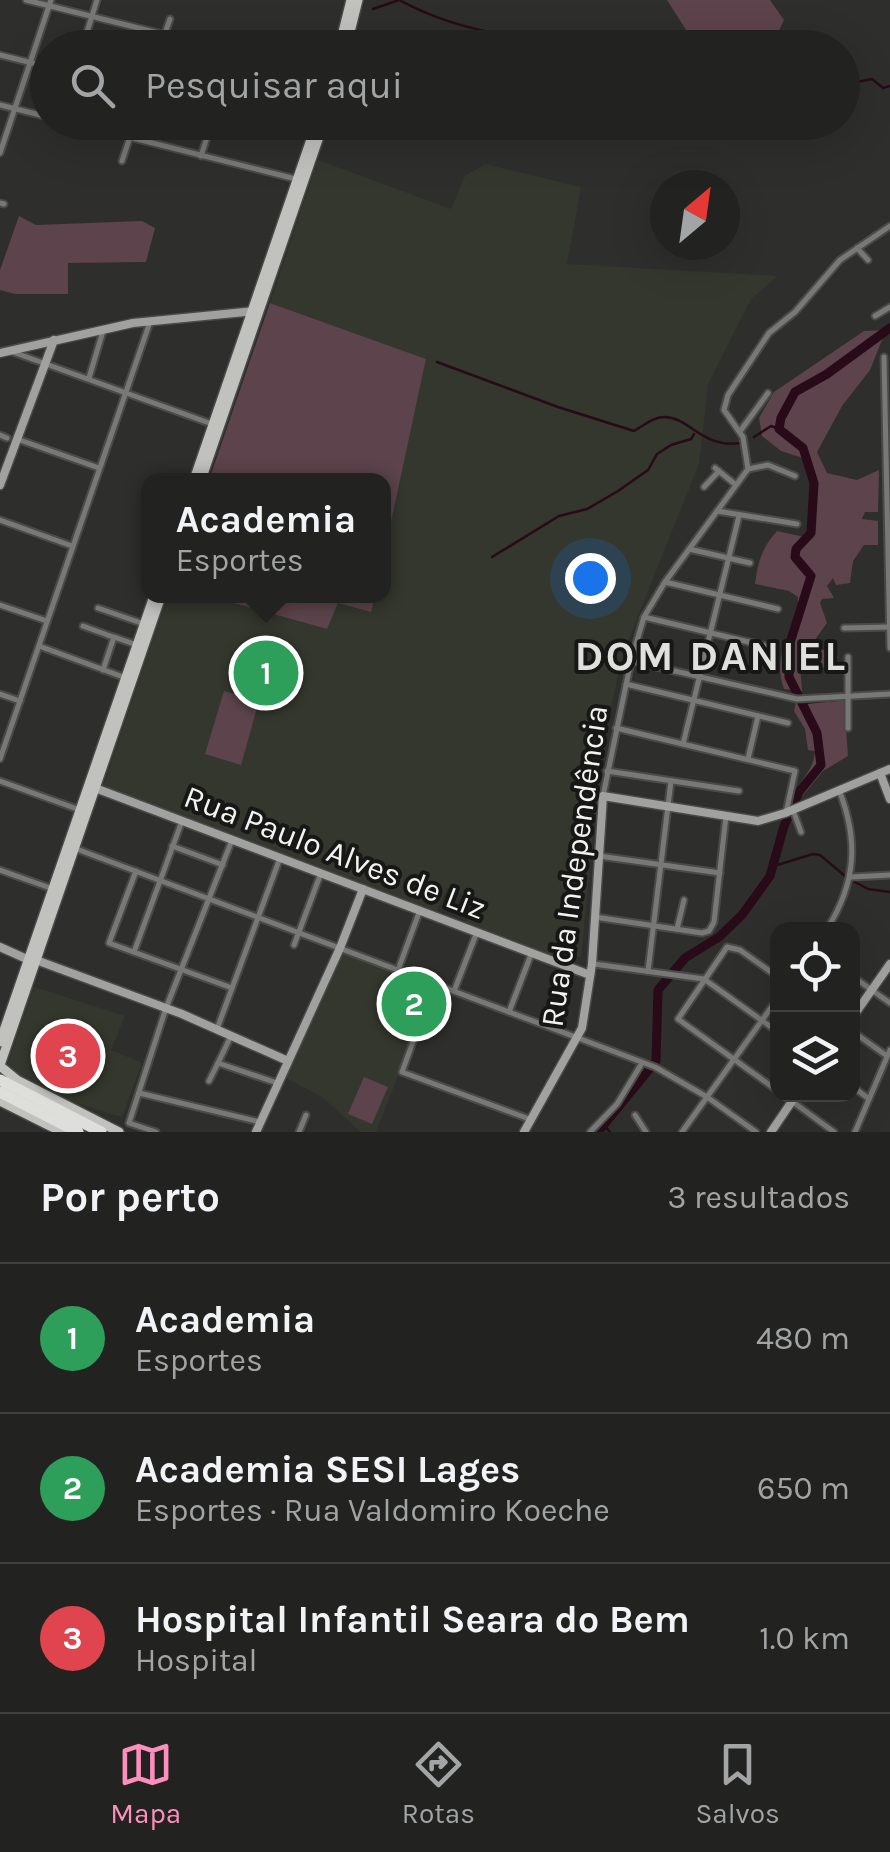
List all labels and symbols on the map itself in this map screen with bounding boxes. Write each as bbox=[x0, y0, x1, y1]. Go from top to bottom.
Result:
north arrow bbox=[650, 170, 740, 260]
your location bbox=[565, 553, 616, 604]
district label: DOM DANIEL bbox=[574, 631, 848, 681]
pin: 1 bbox=[234, 636, 298, 710]
street label: Rua da Independência bbox=[534, 703, 615, 1029]
street label: Rua Paulo Alves de Liz bbox=[179, 778, 491, 927]
pin: 2 bbox=[382, 966, 446, 1042]
pin: 3 bbox=[36, 1018, 100, 1094]

